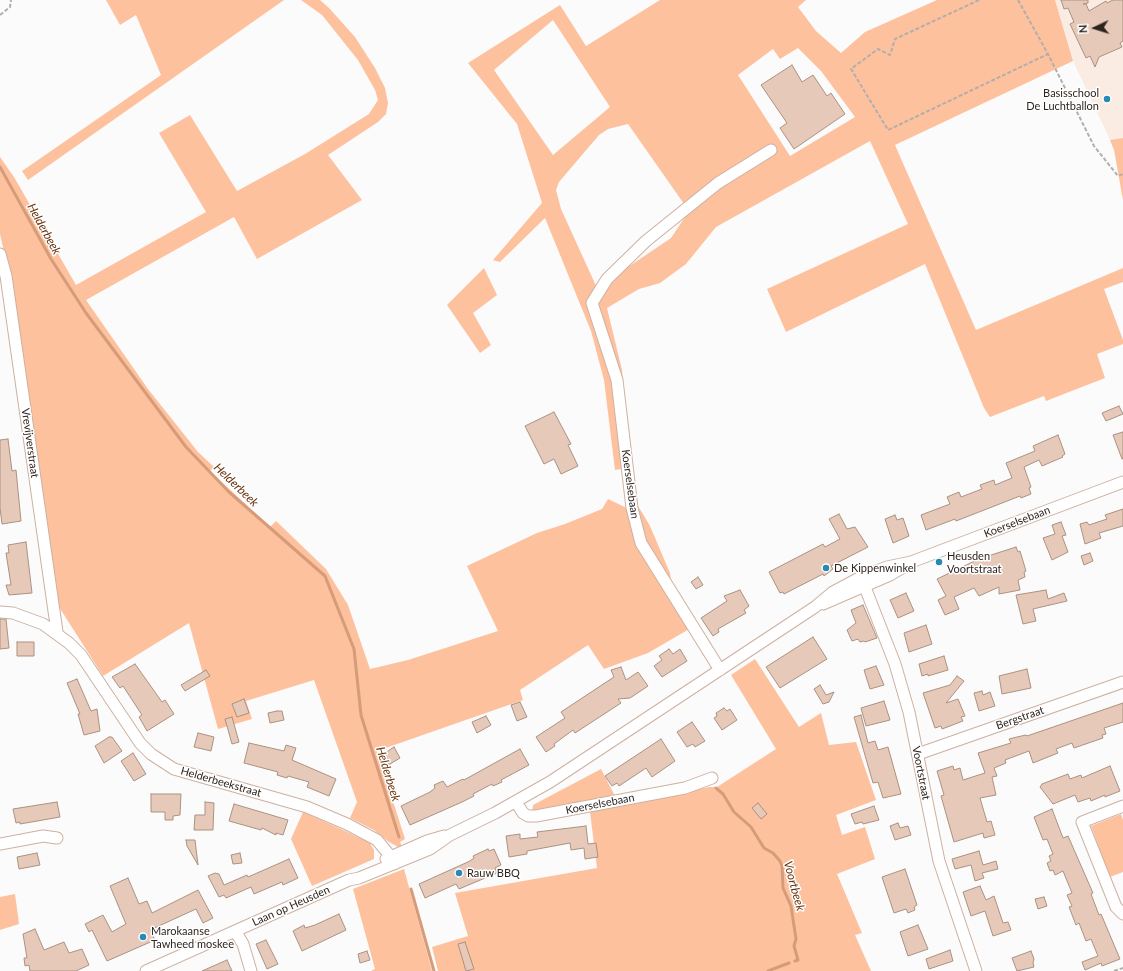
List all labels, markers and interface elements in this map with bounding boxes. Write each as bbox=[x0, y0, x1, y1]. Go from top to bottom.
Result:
north arrow bbox=[1075, 8, 1115, 48]
text: N bbox=[1076, 24, 1089, 34]
place label: Basisschool De Luchtballon bbox=[1026, 86, 1099, 112]
marker: Basisschool De Luchtballon bbox=[1102, 94, 1112, 104]
water label: Helderbeek bbox=[24, 201, 64, 257]
street label: Vrevijverstraat bbox=[19, 407, 41, 479]
street label: Koerselsebaan bbox=[619, 448, 641, 520]
water label: Helderbeek bbox=[211, 460, 261, 510]
street label: Koerselsebaan bbox=[982, 503, 1052, 541]
place label: Heusden Voortstraat bbox=[947, 549, 1001, 575]
marker: Heusden Voortstraat bbox=[934, 557, 944, 567]
place label: De Kippenwinkel bbox=[834, 561, 916, 575]
marker: De Kippenwinkel bbox=[821, 563, 831, 573]
street label: Bergstraat bbox=[994, 704, 1046, 732]
water label: Helderbeek bbox=[373, 745, 403, 803]
street label: Voortstraat bbox=[909, 745, 933, 801]
street label: Helderbeekstraat bbox=[179, 764, 263, 800]
street label: Koerselsebaan bbox=[564, 791, 636, 817]
water label: Voortbeek bbox=[780, 859, 808, 913]
place label: Rauw BBQ bbox=[467, 866, 520, 880]
marker: Rauw BBQ bbox=[454, 868, 464, 878]
street label: Laan op Heusden bbox=[250, 883, 332, 929]
place label: Marokaanse Tawheed moskee bbox=[151, 924, 234, 950]
marker: Marokaanse Tawheed moskee bbox=[138, 932, 148, 942]

